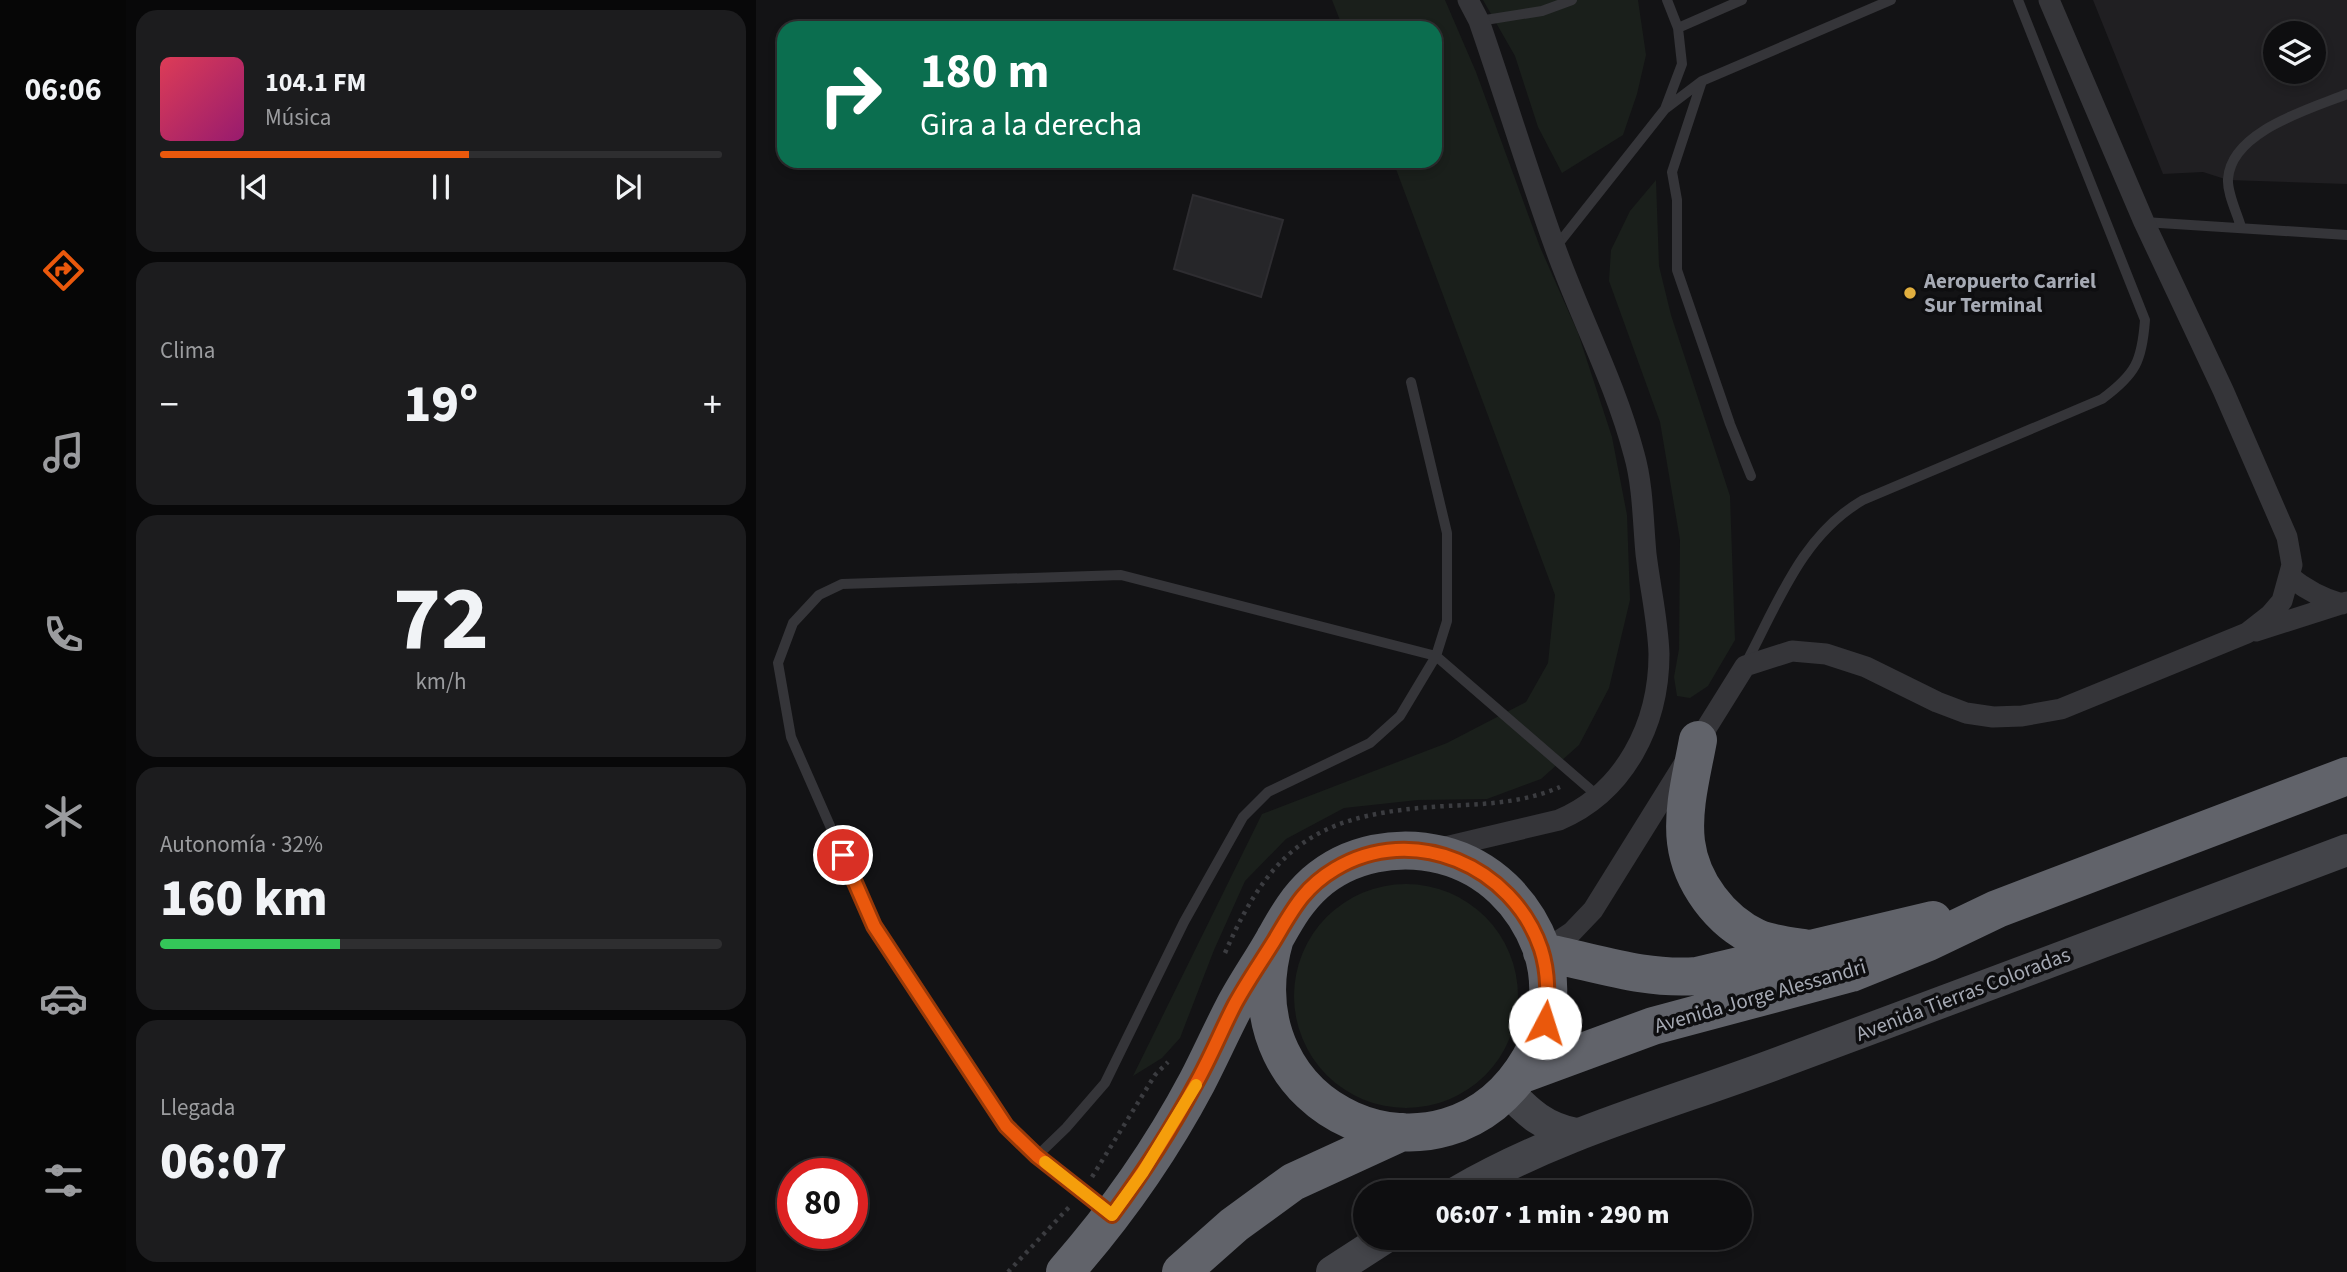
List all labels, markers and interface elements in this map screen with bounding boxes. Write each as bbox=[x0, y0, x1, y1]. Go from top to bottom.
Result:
map controls bbox=[2263, 21, 2326, 84]
button: layers bbox=[2263, 21, 2326, 84]
text: 180 m bbox=[920, 37, 1049, 107]
icon: right bbox=[805, 49, 896, 140]
text: 104.1 FM bbox=[265, 64, 366, 101]
text: 06:06 bbox=[24, 67, 102, 113]
text: Música bbox=[265, 101, 331, 134]
text: Gira a la derecha bbox=[920, 102, 1142, 148]
icon: previous bbox=[235, 168, 273, 206]
icon: pause bbox=[422, 168, 460, 206]
icon: next bbox=[609, 168, 647, 206]
icon: directions bbox=[39, 246, 88, 295]
place label: Aeropuerto Carriel Sur Terminal bbox=[1923, 266, 2096, 320]
marker: Aeropuerto Carriel Sur Terminal bbox=[1902, 285, 1918, 301]
text: Clima bbox=[160, 334, 215, 367]
text: 19° bbox=[404, 368, 478, 442]
text: − bbox=[160, 378, 179, 432]
text: + bbox=[703, 378, 722, 432]
icon: music bbox=[39, 428, 88, 477]
text: 72 bbox=[393, 555, 489, 684]
icon: phone bbox=[39, 610, 88, 659]
text: km/h bbox=[415, 665, 467, 698]
icon: climate bbox=[39, 792, 88, 841]
pin bbox=[813, 825, 873, 885]
text: Autonomía · 32% bbox=[160, 828, 323, 861]
icon: arrive bbox=[824, 836, 862, 874]
text: 160 km bbox=[160, 862, 328, 936]
street label: Avenida Tierras Coloradas bbox=[1851, 939, 2075, 1049]
street label: Avenida Jorge Alessandri bbox=[1651, 951, 1869, 1041]
icon: car bbox=[39, 974, 88, 1023]
position arrow bbox=[1508, 986, 1582, 1060]
text: Llegada bbox=[160, 1091, 235, 1124]
text: 06:07 bbox=[160, 1125, 287, 1199]
icon: filters bbox=[39, 1156, 88, 1205]
speed limit sign: 80 bbox=[777, 1158, 868, 1249]
text: 06:07 · 1 min · 290 m bbox=[1436, 1196, 1669, 1233]

